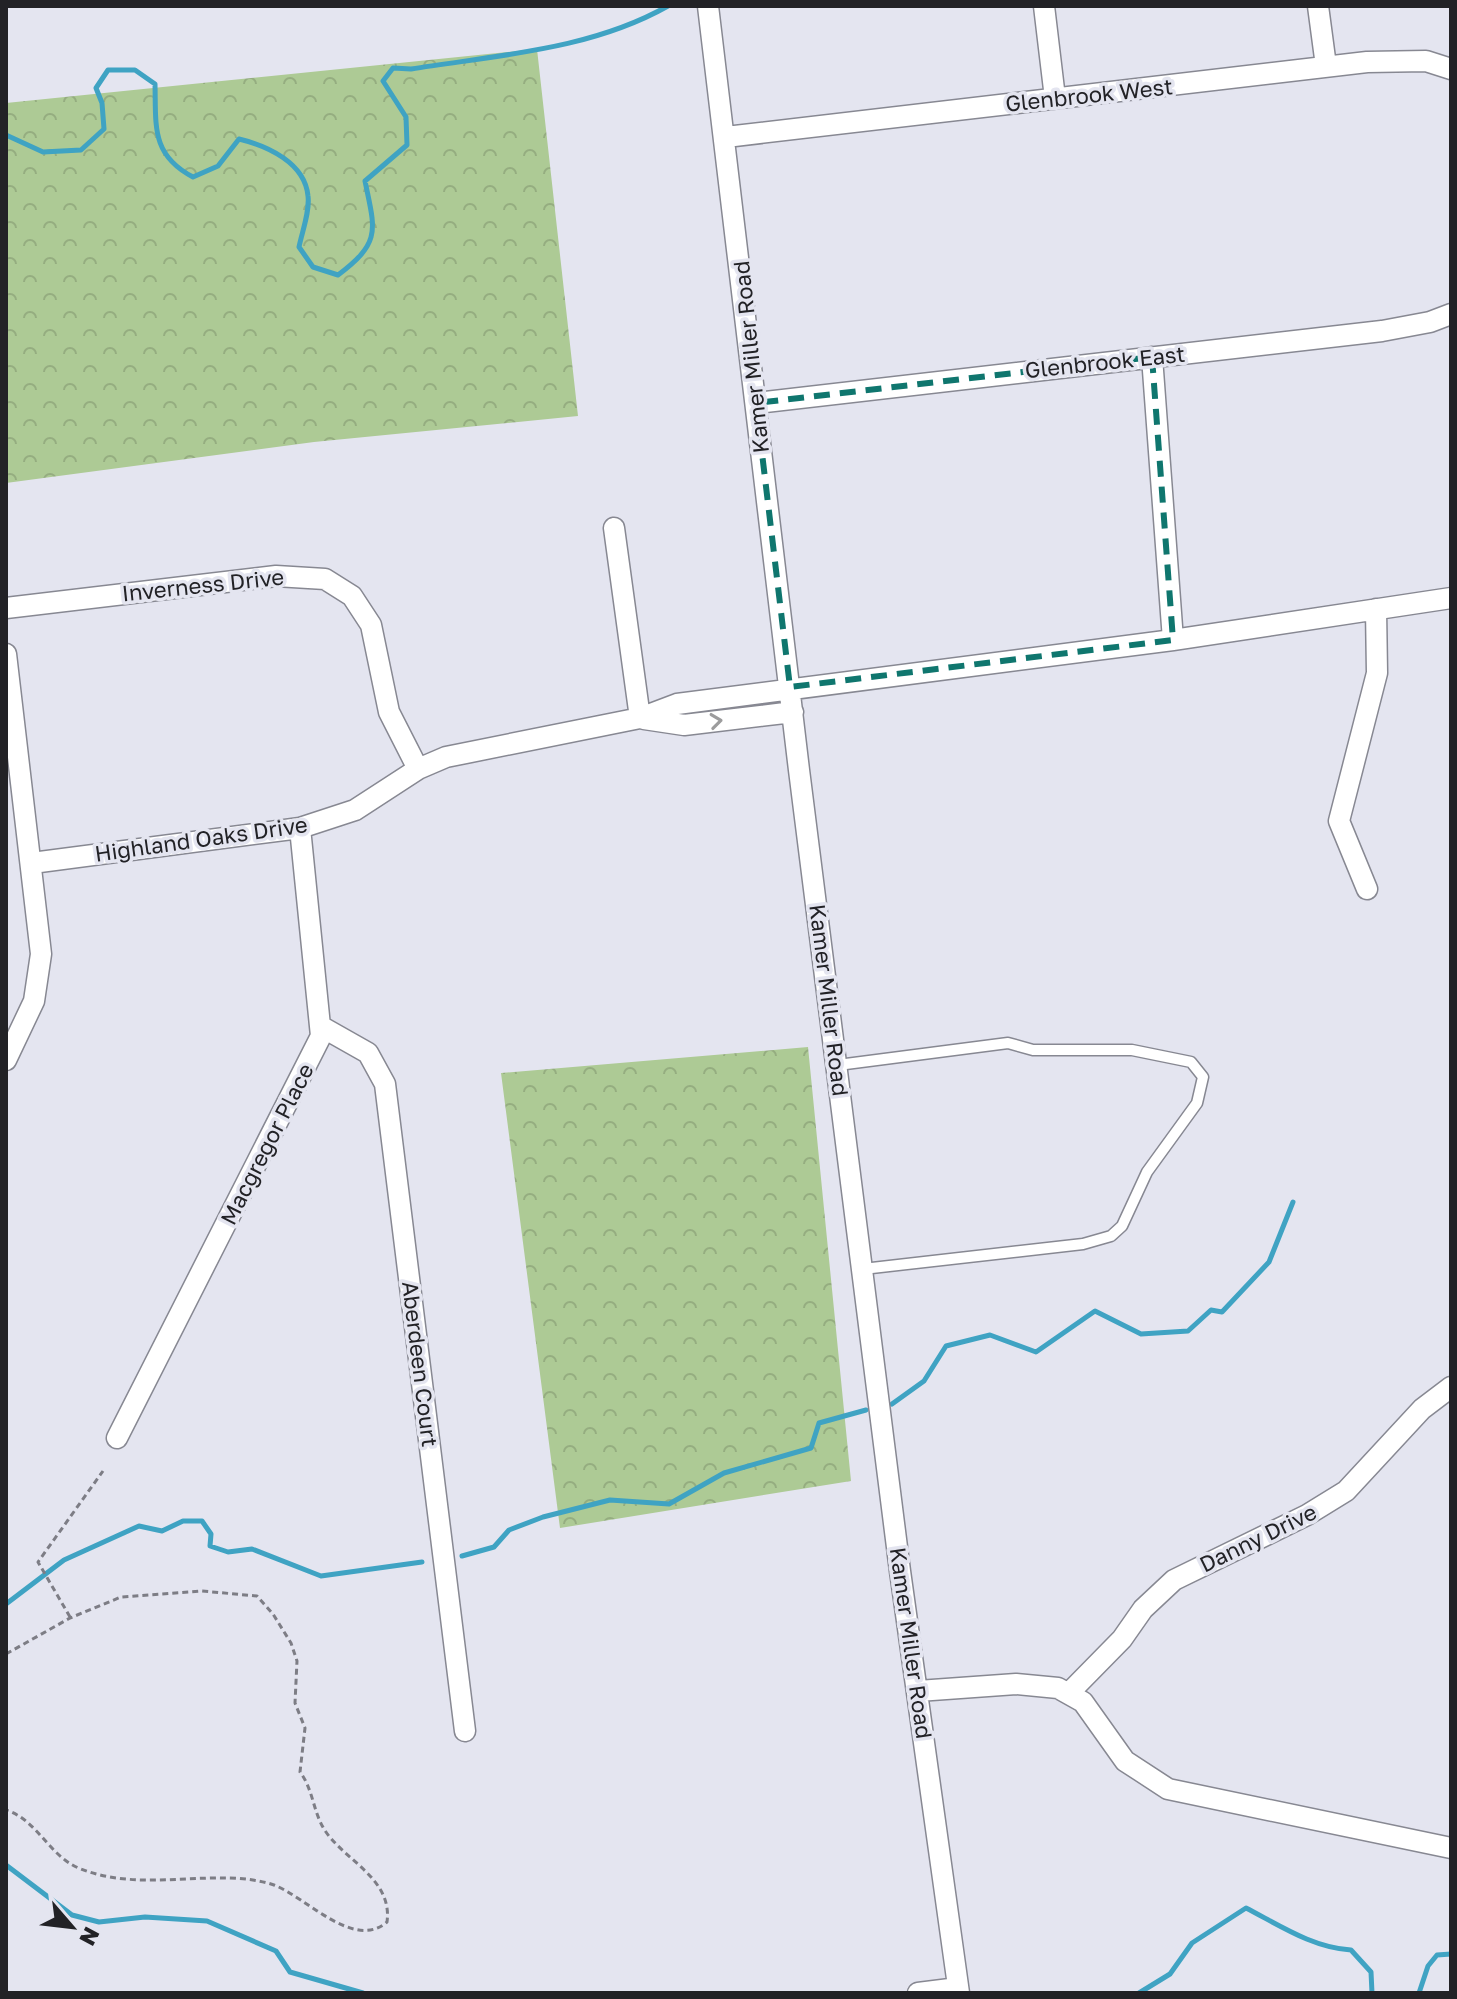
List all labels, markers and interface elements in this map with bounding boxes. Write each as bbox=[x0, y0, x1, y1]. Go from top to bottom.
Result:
street label: Glenbrook West bbox=[1004, 72, 1174, 117]
street label: Kamer Miller Road bbox=[727, 260, 774, 454]
street label: Glenbrook East bbox=[1024, 340, 1186, 383]
street label: Inverness Drive bbox=[121, 563, 285, 606]
one-way arrow bbox=[709, 713, 723, 730]
street label: Highland Oaks Drive bbox=[93, 810, 309, 867]
street label: Kamer Miller Road bbox=[804, 902, 855, 1097]
street label: Macgregor Place bbox=[214, 1059, 319, 1229]
street label: Aberdeen Court bbox=[397, 1280, 444, 1448]
street label: Danny Drive bbox=[1195, 1498, 1321, 1577]
street label: Kamer Miller Road bbox=[885, 1545, 938, 1740]
north arrow bbox=[32, 1887, 112, 1967]
text: N bbox=[74, 1923, 106, 1950]

